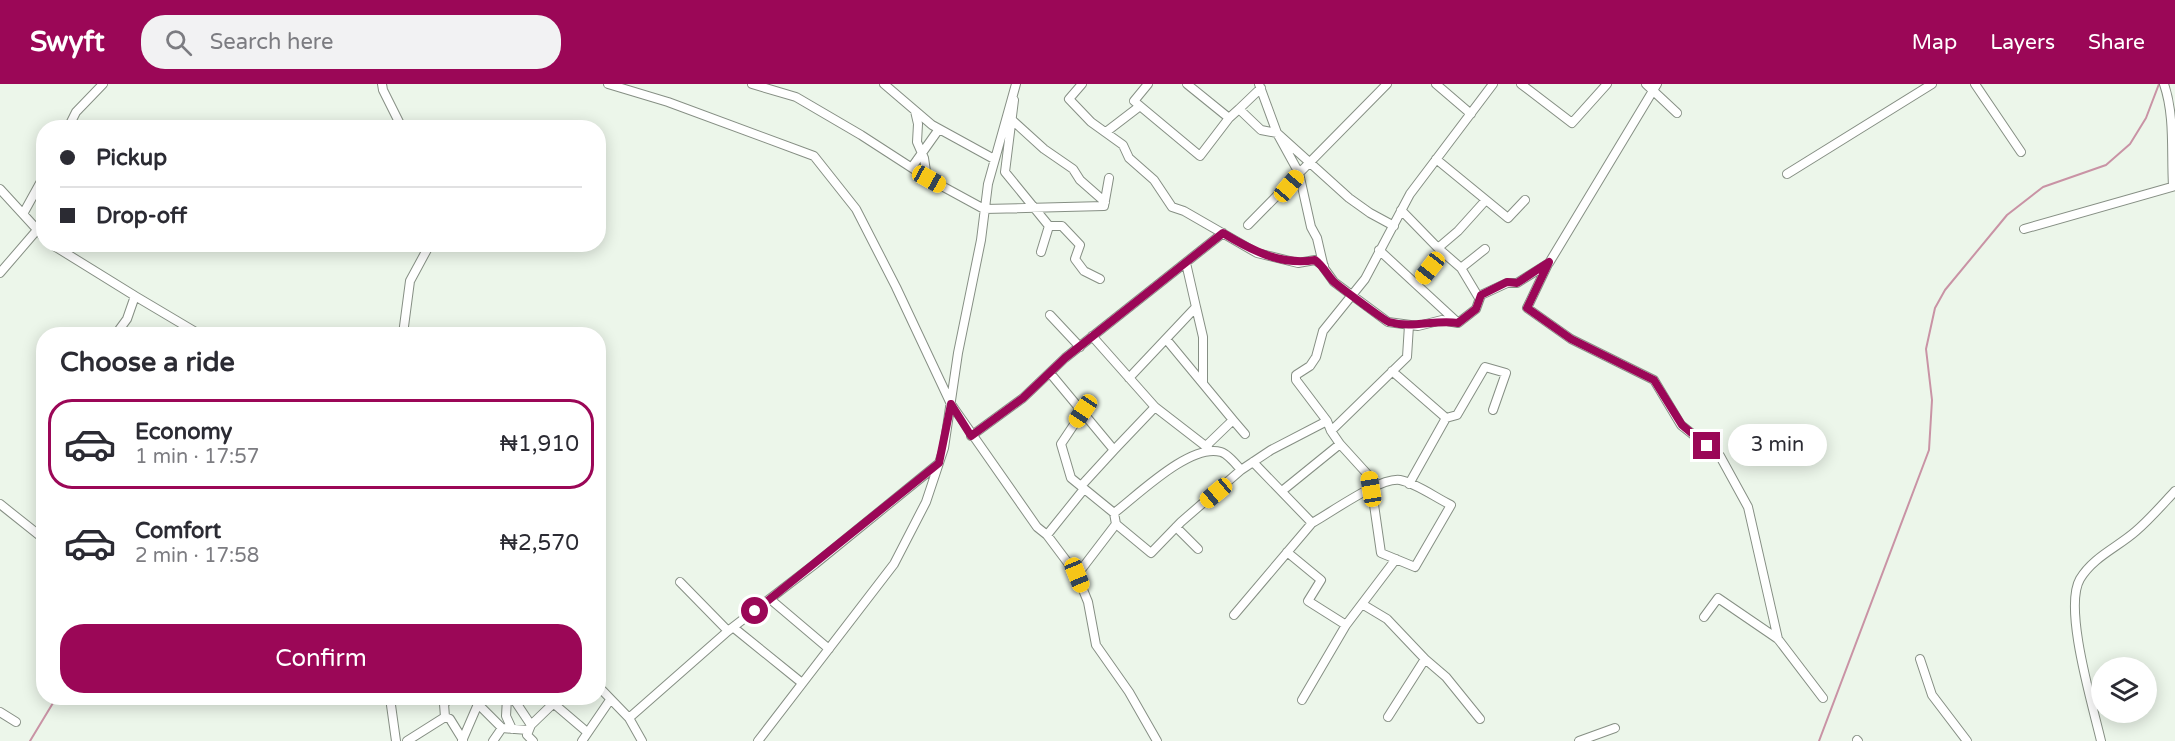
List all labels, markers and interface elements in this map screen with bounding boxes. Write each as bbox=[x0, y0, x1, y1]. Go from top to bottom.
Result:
search box bbox=[141, 15, 561, 69]
text: Swyft bbox=[30, 25, 105, 59]
icon: search bbox=[162, 26, 195, 59]
text: Search here bbox=[210, 29, 333, 55]
text: Map bbox=[1912, 30, 1957, 55]
text: Layers bbox=[1990, 30, 2055, 55]
text: Share bbox=[2088, 30, 2145, 55]
text: Pickup bbox=[96, 145, 167, 171]
car bbox=[909, 162, 949, 196]
car bbox=[1271, 166, 1307, 206]
text: Drop-off bbox=[96, 203, 187, 229]
car bbox=[1412, 248, 1448, 288]
text: Choose a ride bbox=[60, 346, 235, 379]
car bbox=[1065, 391, 1101, 431]
icon: car bbox=[63, 417, 117, 471]
text: Economy bbox=[135, 419, 232, 445]
callout: 3 min bbox=[1728, 425, 1827, 467]
text: ₦1,910 bbox=[500, 431, 579, 457]
route end bbox=[1693, 432, 1720, 459]
text: 3 min bbox=[1751, 433, 1804, 457]
text: 1 min · 17:57 bbox=[135, 445, 259, 469]
car bbox=[1359, 470, 1383, 508]
car bbox=[1196, 475, 1236, 511]
icon: car bbox=[63, 516, 117, 570]
text: Comfort bbox=[135, 518, 221, 544]
text: ₦2,570 bbox=[500, 530, 579, 556]
text: 2 min · 17:58 bbox=[135, 544, 259, 568]
car bbox=[1062, 555, 1092, 595]
route start bbox=[741, 597, 768, 624]
button: Confirm bbox=[60, 624, 582, 693]
map controls bbox=[2091, 657, 2157, 723]
button: layers bbox=[2091, 657, 2157, 723]

